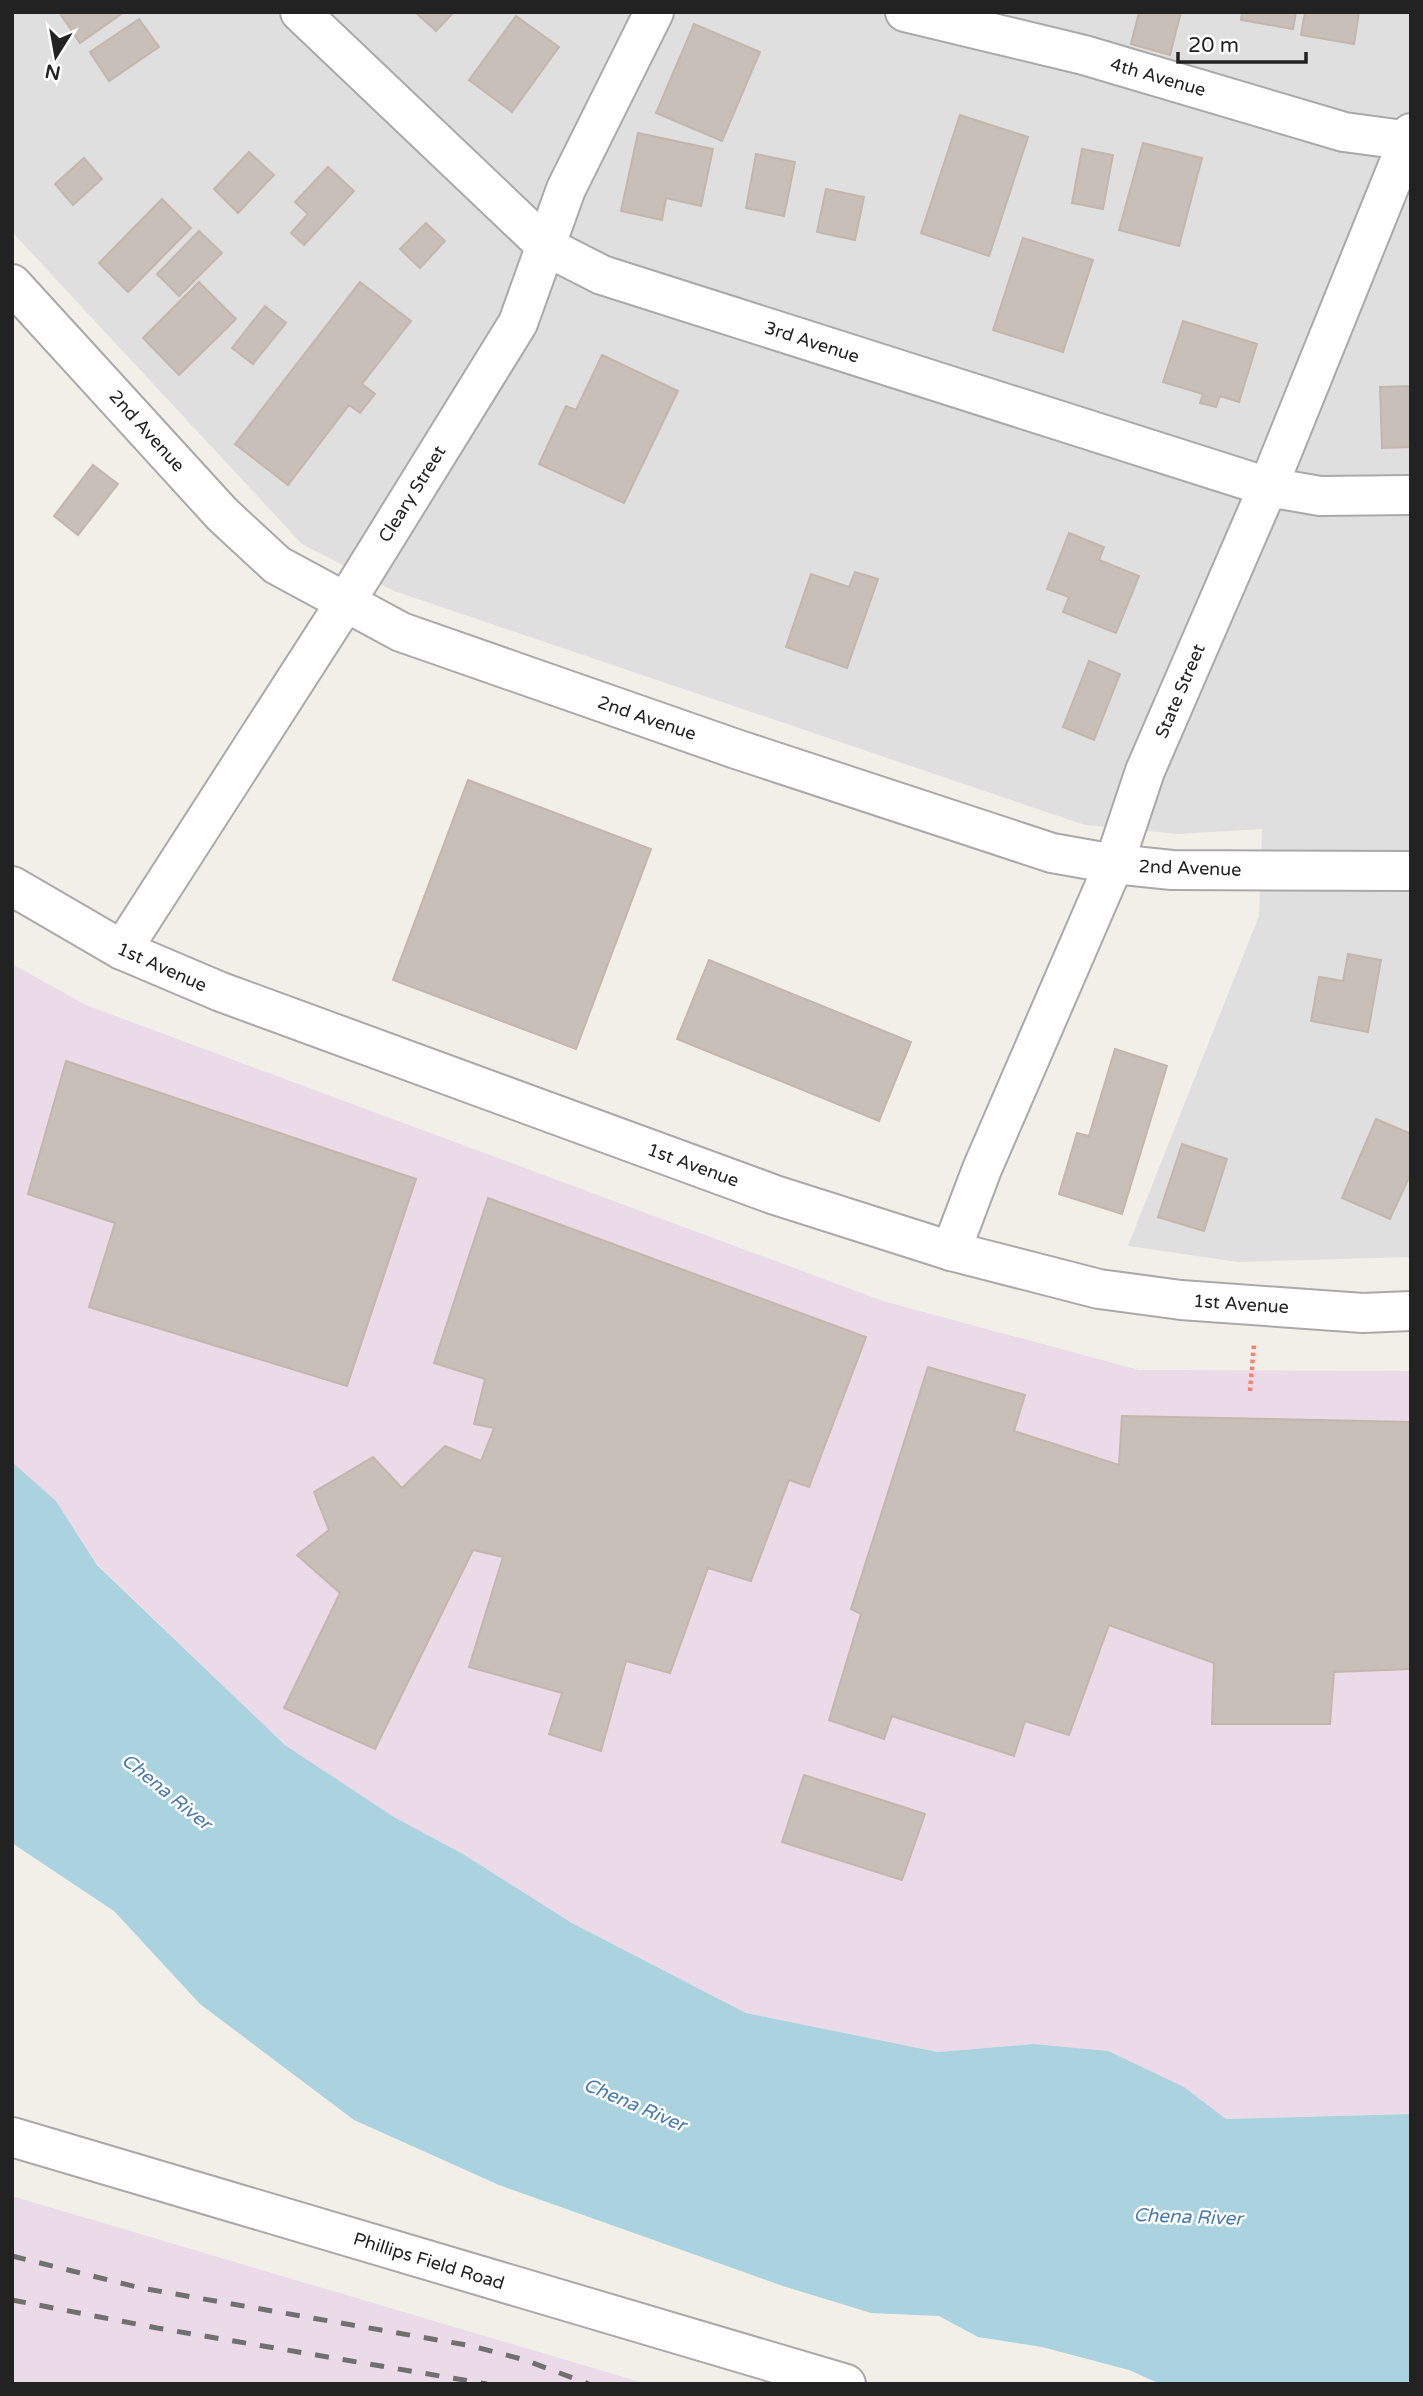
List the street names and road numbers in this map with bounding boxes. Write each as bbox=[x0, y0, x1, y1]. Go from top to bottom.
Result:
street label: 4th Avenue bbox=[1108, 53, 1208, 101]
street label: 3rd Avenue bbox=[762, 316, 862, 368]
street label: 2nd Avenue bbox=[104, 385, 190, 477]
street label: Cleary Street bbox=[374, 441, 451, 546]
street label: State Street bbox=[1150, 640, 1210, 742]
street label: 2nd Avenue bbox=[595, 691, 699, 745]
street label: 2nd Avenue bbox=[1138, 855, 1242, 881]
street label: 1st Avenue bbox=[114, 937, 210, 997]
street label: 1st Avenue bbox=[644, 1138, 742, 1192]
street label: 1st Avenue bbox=[1192, 1290, 1290, 1318]
street label: Phillips Field Road bbox=[351, 2228, 507, 2294]

